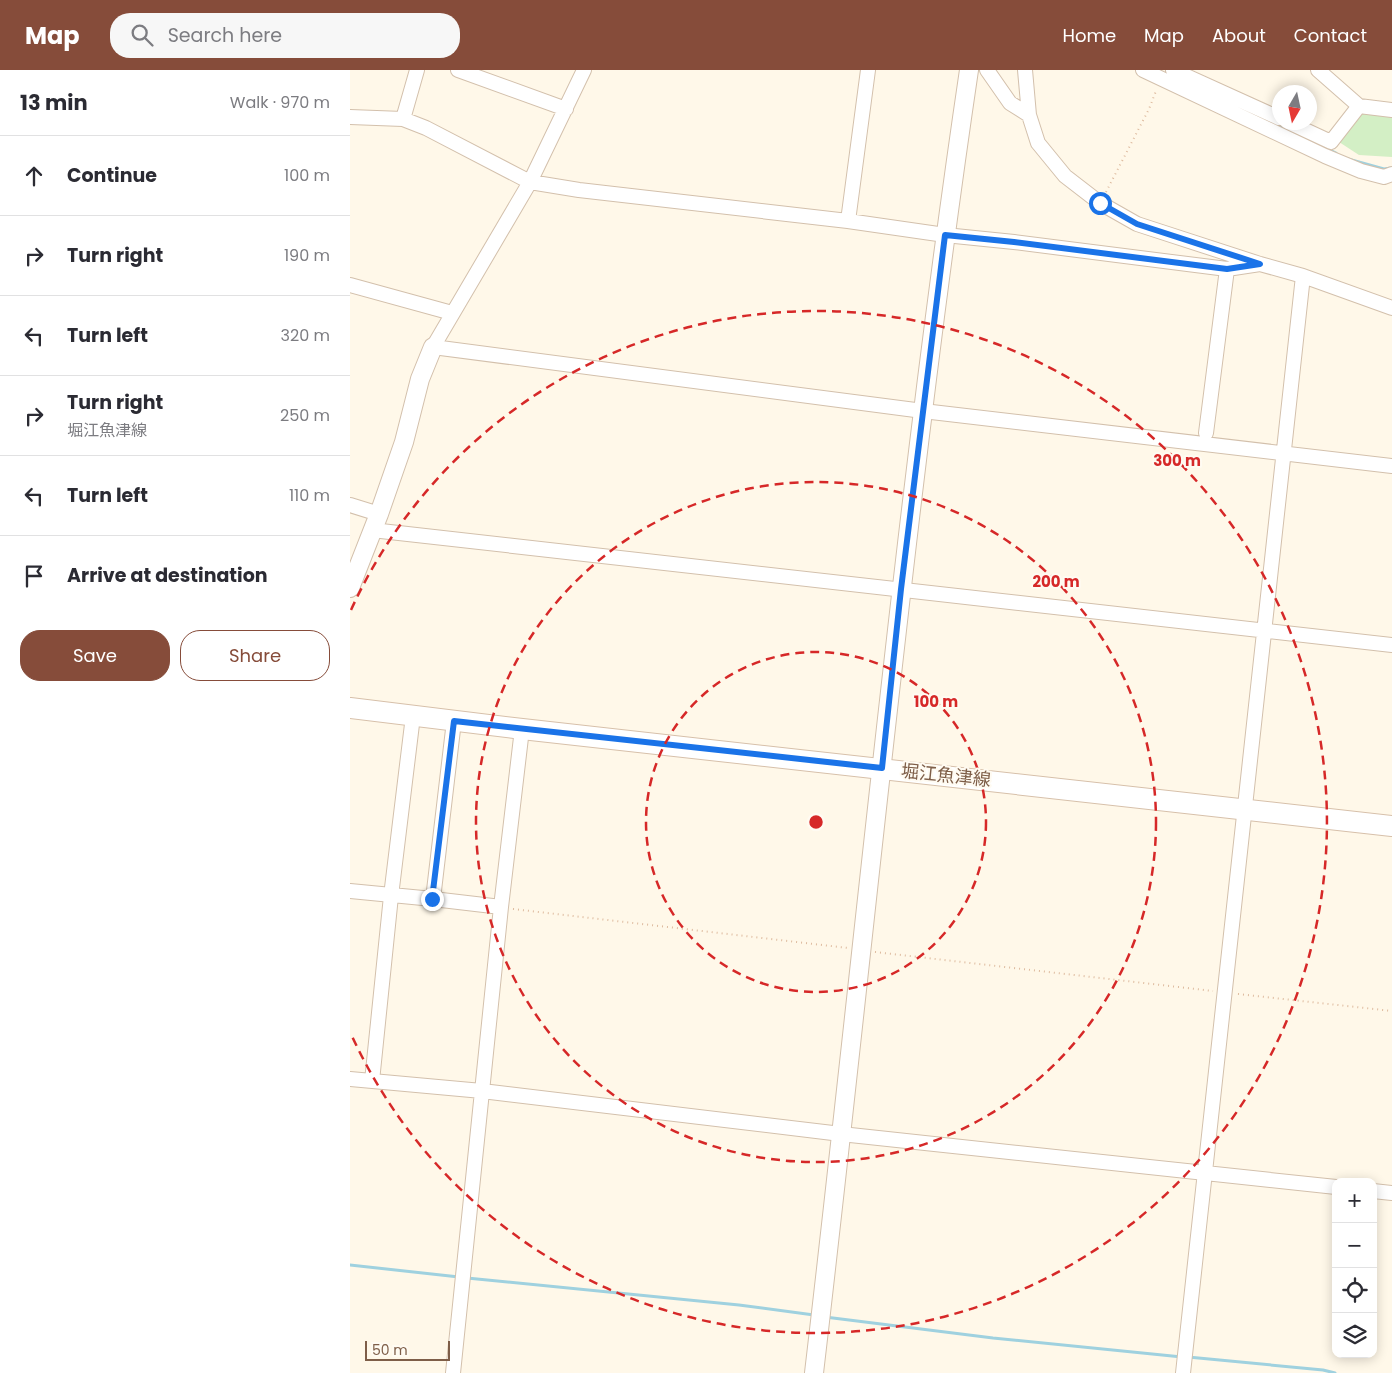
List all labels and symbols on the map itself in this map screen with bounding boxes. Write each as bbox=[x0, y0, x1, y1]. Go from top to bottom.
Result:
north arrow bbox=[1272, 85, 1317, 130]
route start bbox=[1089, 192, 1112, 215]
text: 300 m bbox=[1153, 450, 1201, 471]
text: 200 m bbox=[1032, 571, 1080, 592]
text: 100 m bbox=[914, 691, 958, 712]
street label: 堀江魚津線 bbox=[900, 758, 992, 792]
centre of rings bbox=[807, 813, 825, 831]
route end bbox=[421, 888, 444, 911]
scale bar bbox=[365, 1338, 450, 1361]

